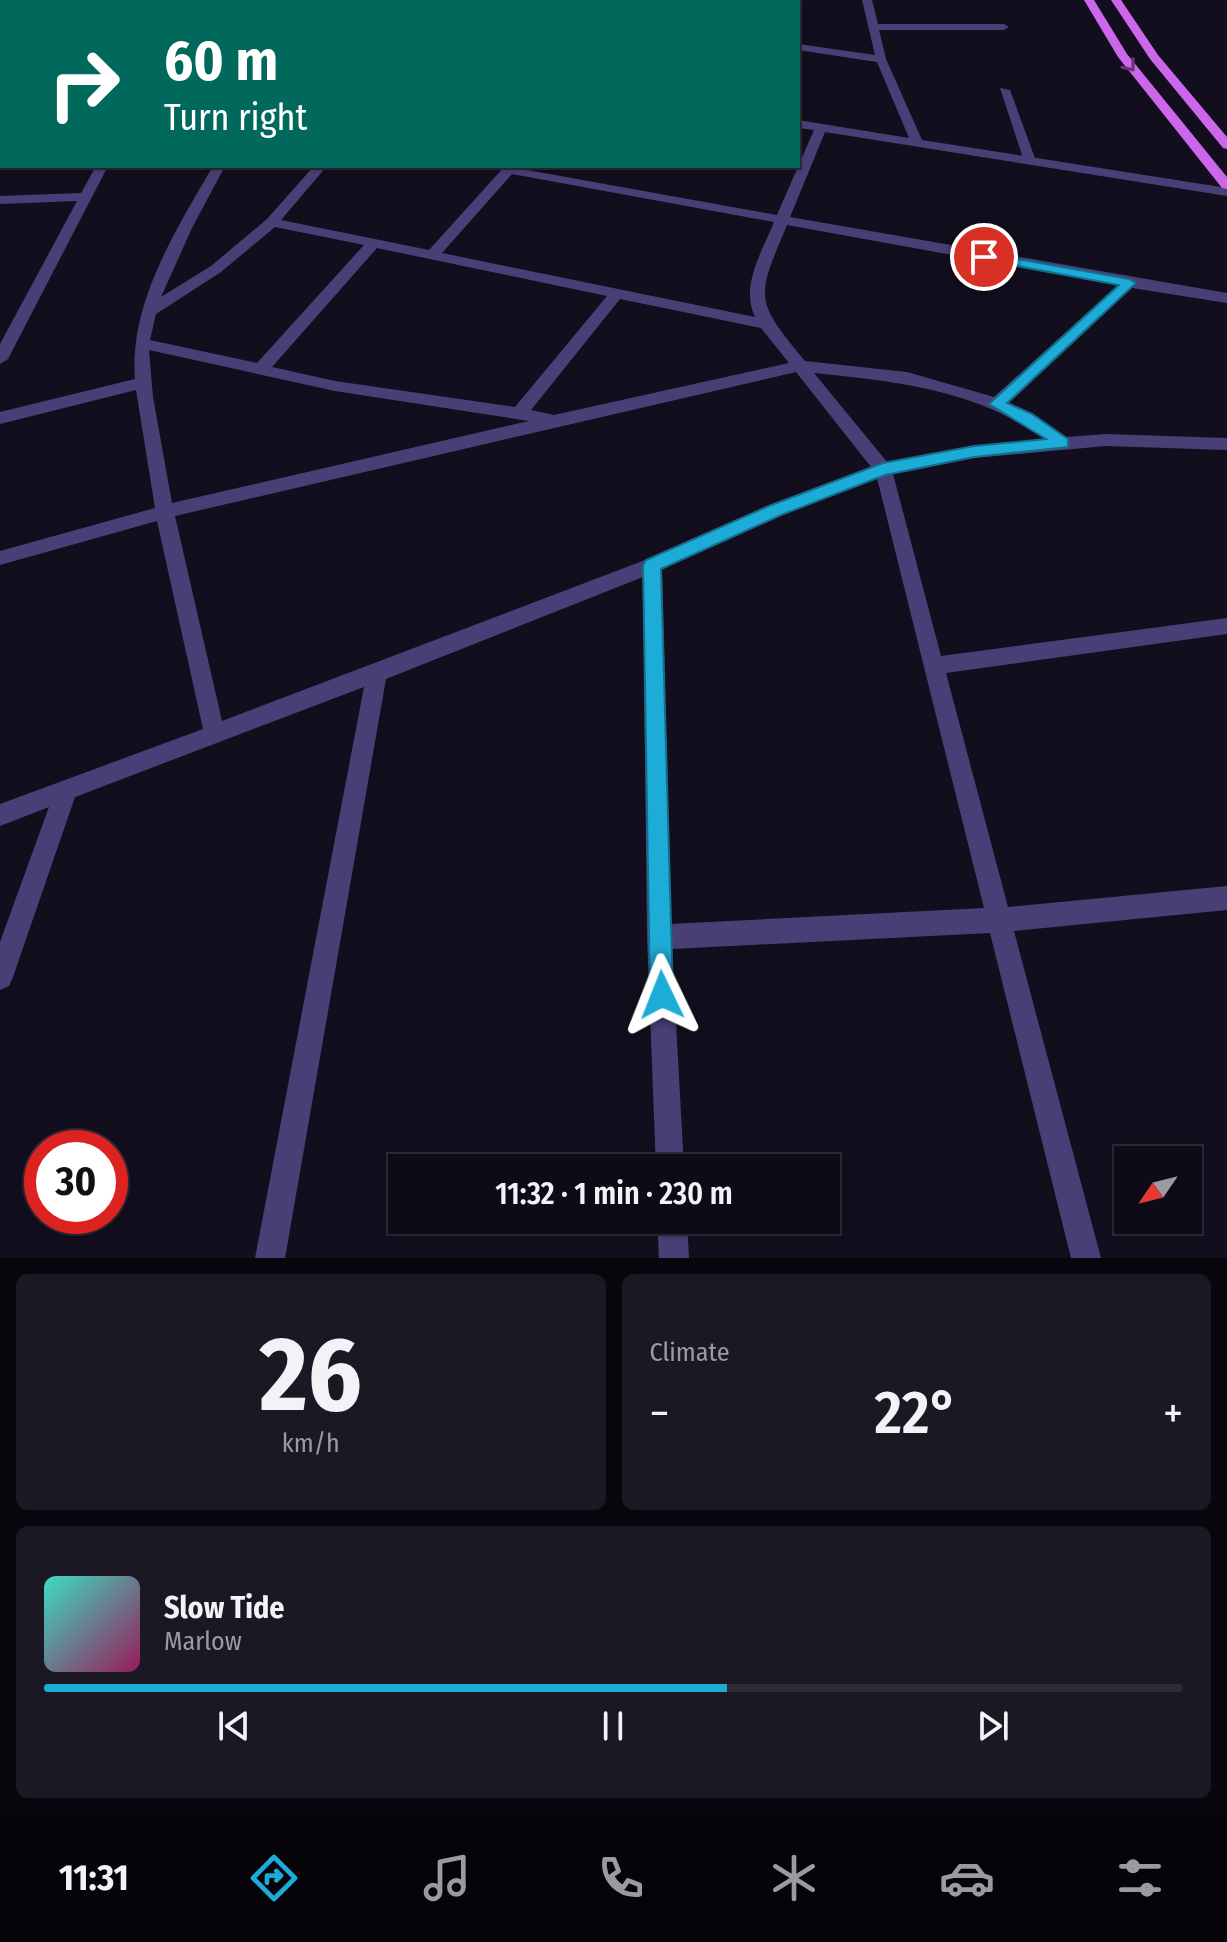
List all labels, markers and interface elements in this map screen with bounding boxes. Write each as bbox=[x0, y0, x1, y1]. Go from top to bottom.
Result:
text: 60 m bbox=[164, 28, 278, 95]
icon: right bbox=[32, 32, 136, 136]
one-way arrow bbox=[1120, 57, 1135, 71]
text: Turn right bbox=[164, 96, 307, 140]
pin bbox=[950, 223, 1018, 291]
icon: arrive bbox=[962, 235, 1006, 279]
position arrow bbox=[620, 953, 704, 1037]
speed limit sign: 30 bbox=[24, 1130, 128, 1234]
north arrow bbox=[1114, 1146, 1202, 1234]
map controls bbox=[1114, 1146, 1202, 1234]
text: 11:32 · 1 min · 230 m bbox=[495, 1176, 733, 1212]
text: 26 bbox=[259, 1313, 362, 1438]
text: Climate bbox=[650, 1337, 730, 1368]
text: 22° bbox=[875, 1377, 958, 1449]
text: − bbox=[650, 1387, 669, 1440]
text: + bbox=[1163, 1387, 1183, 1440]
text: km/h bbox=[282, 1428, 340, 1459]
text: Slow Tide bbox=[164, 1590, 285, 1626]
text: Marlow bbox=[164, 1626, 242, 1657]
icon: previous bbox=[212, 1704, 256, 1748]
icon: pause bbox=[591, 1704, 635, 1748]
icon: next bbox=[971, 1704, 1015, 1748]
icon: directions bbox=[246, 1850, 302, 1906]
icon: music bbox=[419, 1850, 475, 1906]
icon: phone bbox=[593, 1850, 649, 1906]
icon: climate bbox=[766, 1850, 822, 1906]
icon: car bbox=[939, 1850, 995, 1906]
icon: filters bbox=[1112, 1850, 1168, 1906]
text: 11:31 bbox=[59, 1856, 129, 1900]

